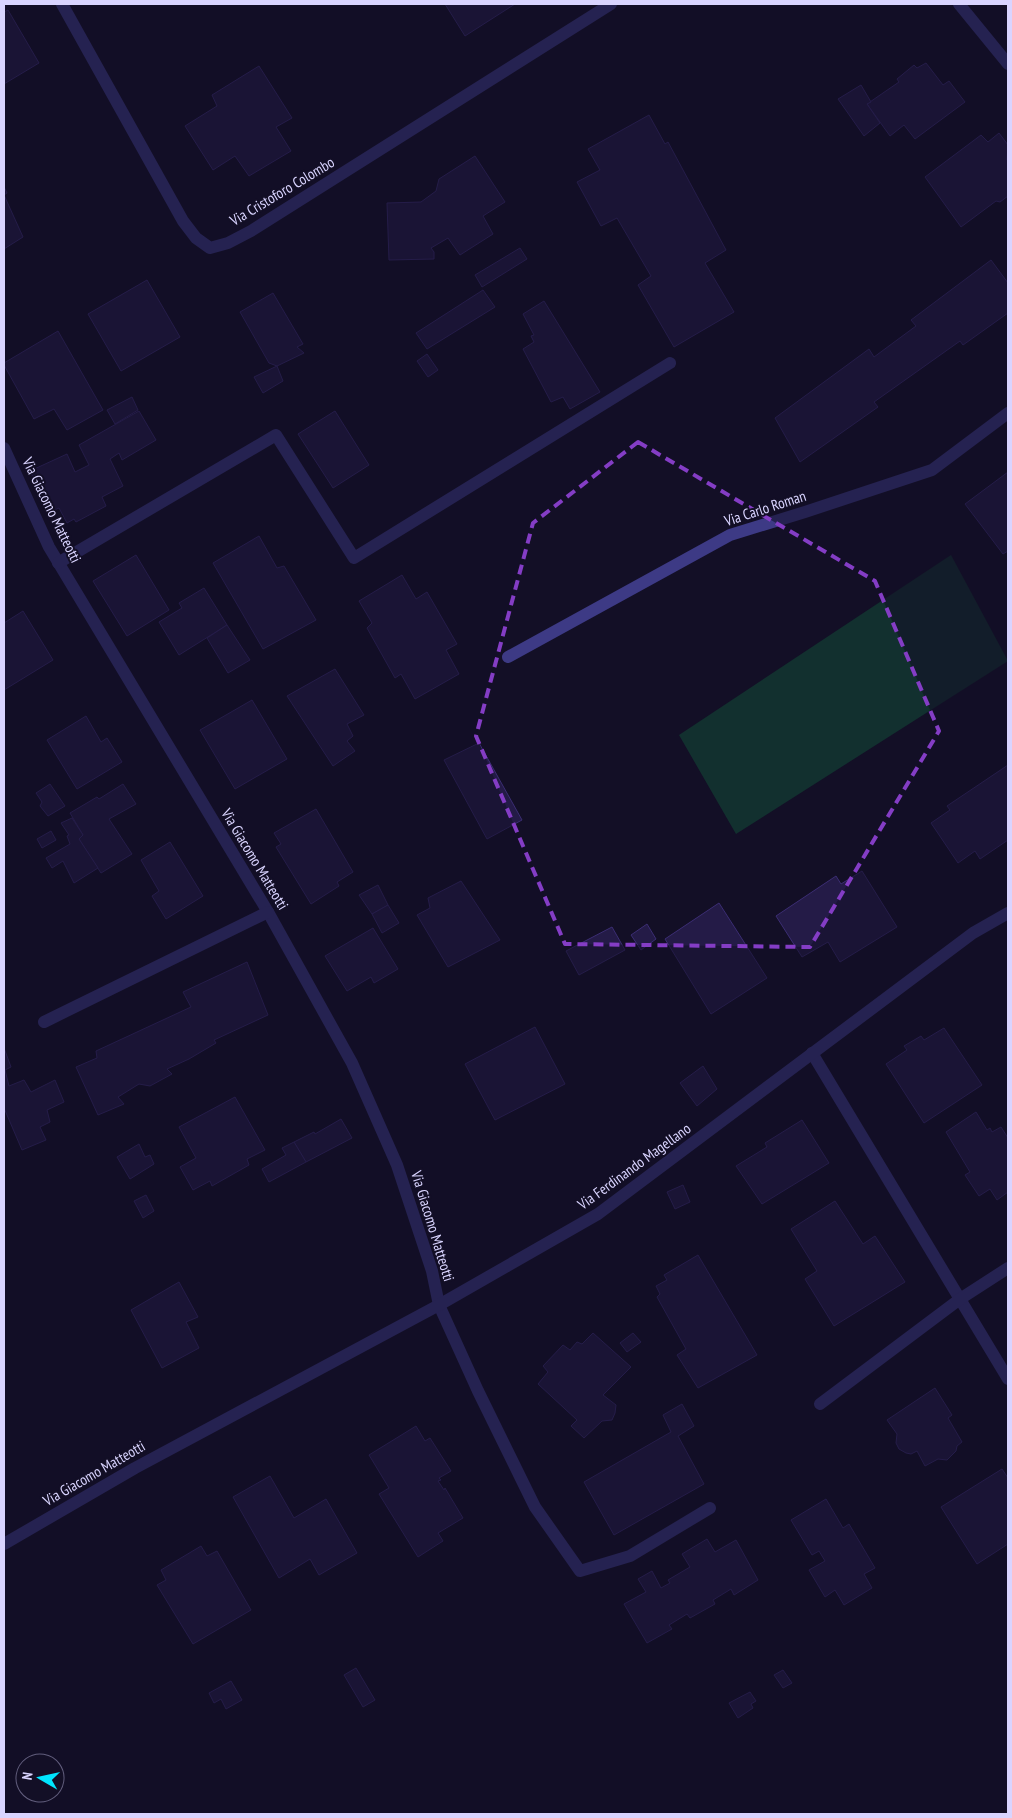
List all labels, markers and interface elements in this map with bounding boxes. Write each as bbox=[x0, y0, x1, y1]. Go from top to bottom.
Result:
street label: Via Cristoforo Colombo bbox=[225, 152, 338, 230]
street label: Via Giacomo Matteotti bbox=[18, 453, 86, 566]
street label: Via Carlo Roman bbox=[721, 486, 808, 530]
street label: Via Giacomo Matteotti bbox=[217, 804, 293, 913]
street label: Via Ferdinando Magellano bbox=[573, 1119, 694, 1214]
street label: Via Giacomo Matteotti bbox=[407, 1167, 459, 1284]
street label: Via Giacomo Matteotti bbox=[39, 1436, 148, 1510]
north arrow bbox=[15, 1753, 65, 1803]
text: N bbox=[18, 1771, 37, 1781]

